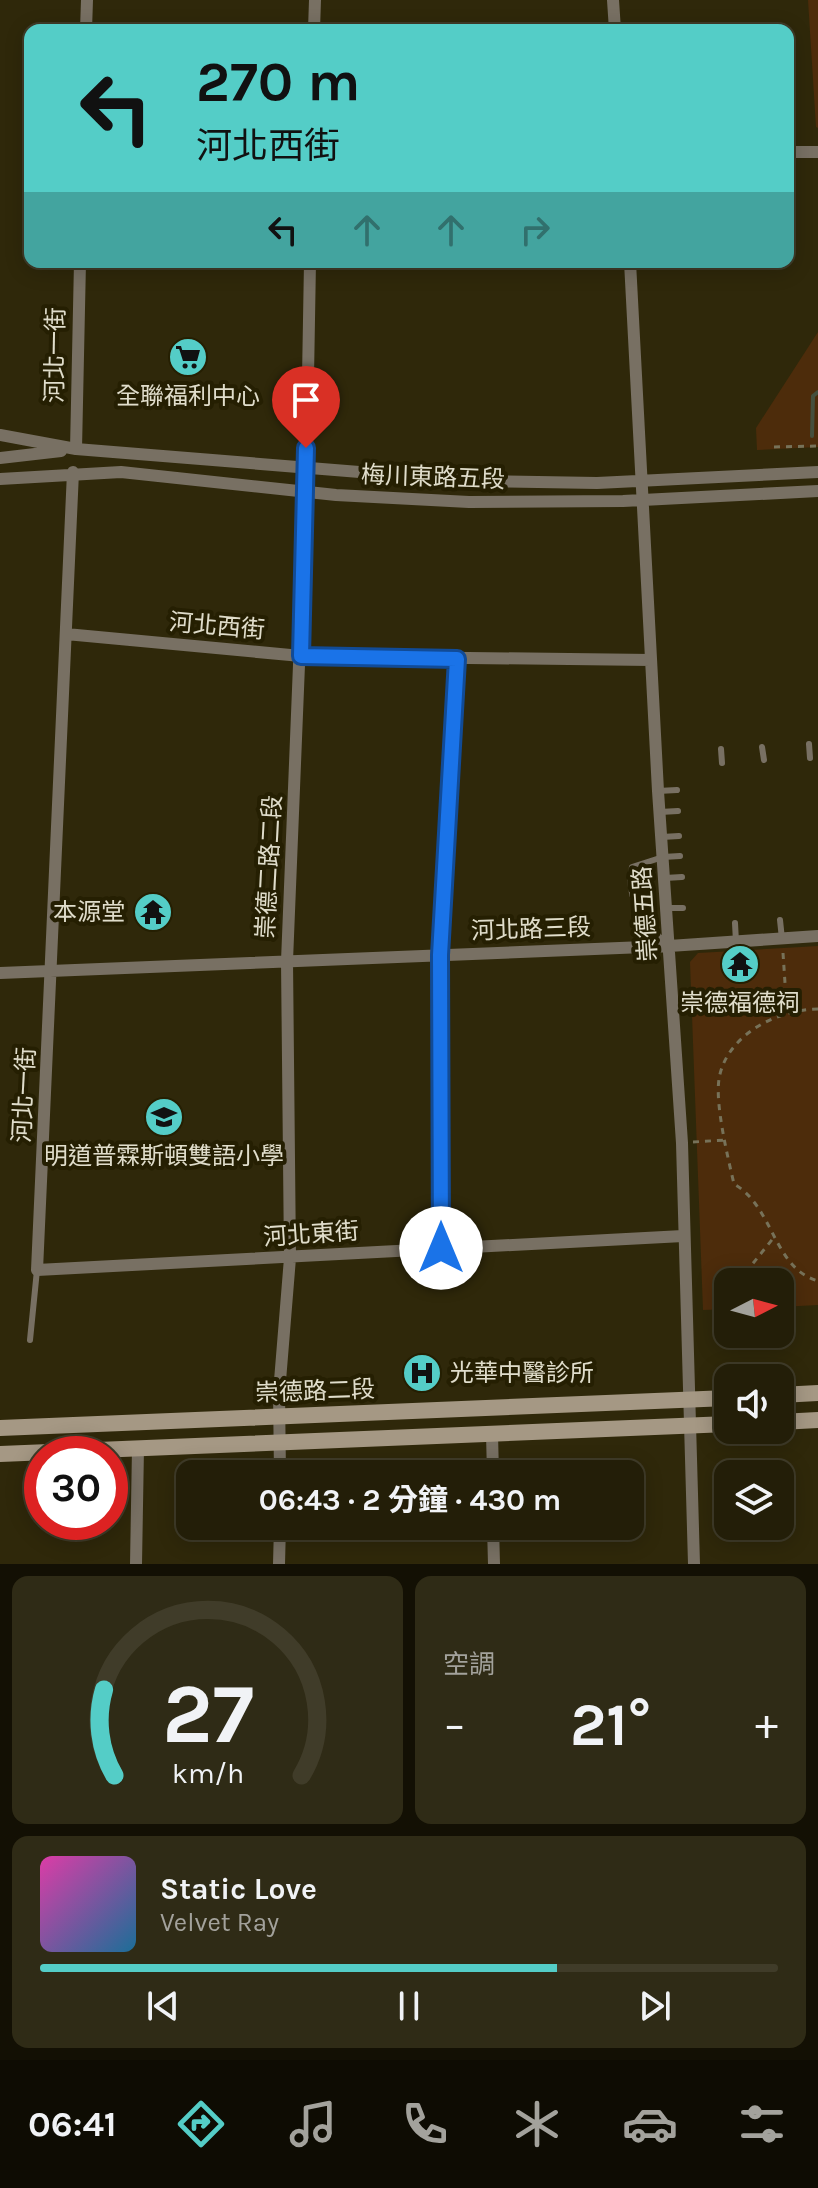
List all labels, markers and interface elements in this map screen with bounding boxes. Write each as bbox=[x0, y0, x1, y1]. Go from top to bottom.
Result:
text: 270 m bbox=[196, 49, 360, 114]
icon: left bbox=[64, 56, 168, 160]
text: 河北西街 bbox=[196, 125, 340, 167]
icon: left bbox=[261, 208, 305, 252]
icon: ahead bbox=[345, 208, 389, 252]
icon: ahead bbox=[429, 208, 473, 252]
icon: right bbox=[513, 208, 557, 252]
street label: 河北一街 bbox=[40, 307, 70, 403]
supermarket icon: 全聯福利中心 bbox=[167, 336, 209, 378]
pin bbox=[272, 366, 340, 448]
icon: arrive bbox=[284, 378, 328, 422]
place label: 全聯福利中心 bbox=[116, 382, 260, 410]
street label: 梅川東路五段 bbox=[361, 460, 505, 494]
street label: 河北西街 bbox=[168, 608, 266, 644]
street label: 崇德二路二段 bbox=[251, 794, 287, 940]
street label: 崇德五路 bbox=[628, 865, 662, 963]
temple icon: 本源堂 bbox=[132, 891, 174, 933]
place label: 本源堂 bbox=[53, 898, 125, 926]
street label: 河北路三段 bbox=[471, 913, 591, 945]
temple icon: 崇德福德祠 bbox=[719, 943, 761, 985]
place label: 崇德福德祠 bbox=[680, 989, 800, 1017]
street label: 河北一街 bbox=[8, 1046, 40, 1144]
school or university icon: 明道普霖斯頓雙語小學 bbox=[143, 1096, 185, 1138]
place label: 明道普霖斯頓雙語小學 bbox=[44, 1142, 284, 1170]
position arrow bbox=[399, 1206, 483, 1290]
street label: 河北東街 bbox=[262, 1217, 360, 1251]
north arrow bbox=[714, 1268, 794, 1348]
map controls bbox=[714, 1268, 794, 1540]
hospital icon: 光華中醫診所 bbox=[401, 1352, 443, 1394]
place label: 光華中醫診所 bbox=[450, 1359, 594, 1387]
button: sound bbox=[714, 1364, 794, 1444]
street label: 崇德路二段 bbox=[255, 1375, 375, 1407]
speed limit sign: 30 bbox=[24, 1436, 128, 1540]
button: layers bbox=[714, 1460, 794, 1540]
text: 06:43 · 2 分鐘 · 430 m bbox=[259, 1482, 561, 1518]
text: 空調 bbox=[443, 1649, 495, 1680]
text: 27 bbox=[162, 1666, 253, 1763]
text: 21° bbox=[570, 1690, 651, 1760]
text: − bbox=[443, 1699, 466, 1750]
text: + bbox=[755, 1699, 778, 1750]
text: km/h bbox=[171, 1757, 244, 1790]
text: Static Love bbox=[160, 1871, 317, 1907]
text: Velvet Ray bbox=[160, 1907, 279, 1938]
icon: previous bbox=[141, 1984, 185, 2028]
icon: pause bbox=[387, 1984, 431, 2028]
icon: next bbox=[633, 1984, 677, 2028]
icon: directions bbox=[173, 2096, 229, 2152]
icon: music bbox=[285, 2096, 341, 2152]
icon: phone bbox=[397, 2096, 453, 2152]
icon: climate bbox=[509, 2096, 565, 2152]
icon: car bbox=[622, 2096, 678, 2152]
icon: filters bbox=[734, 2096, 790, 2152]
text: 06:41 bbox=[28, 2103, 117, 2145]

